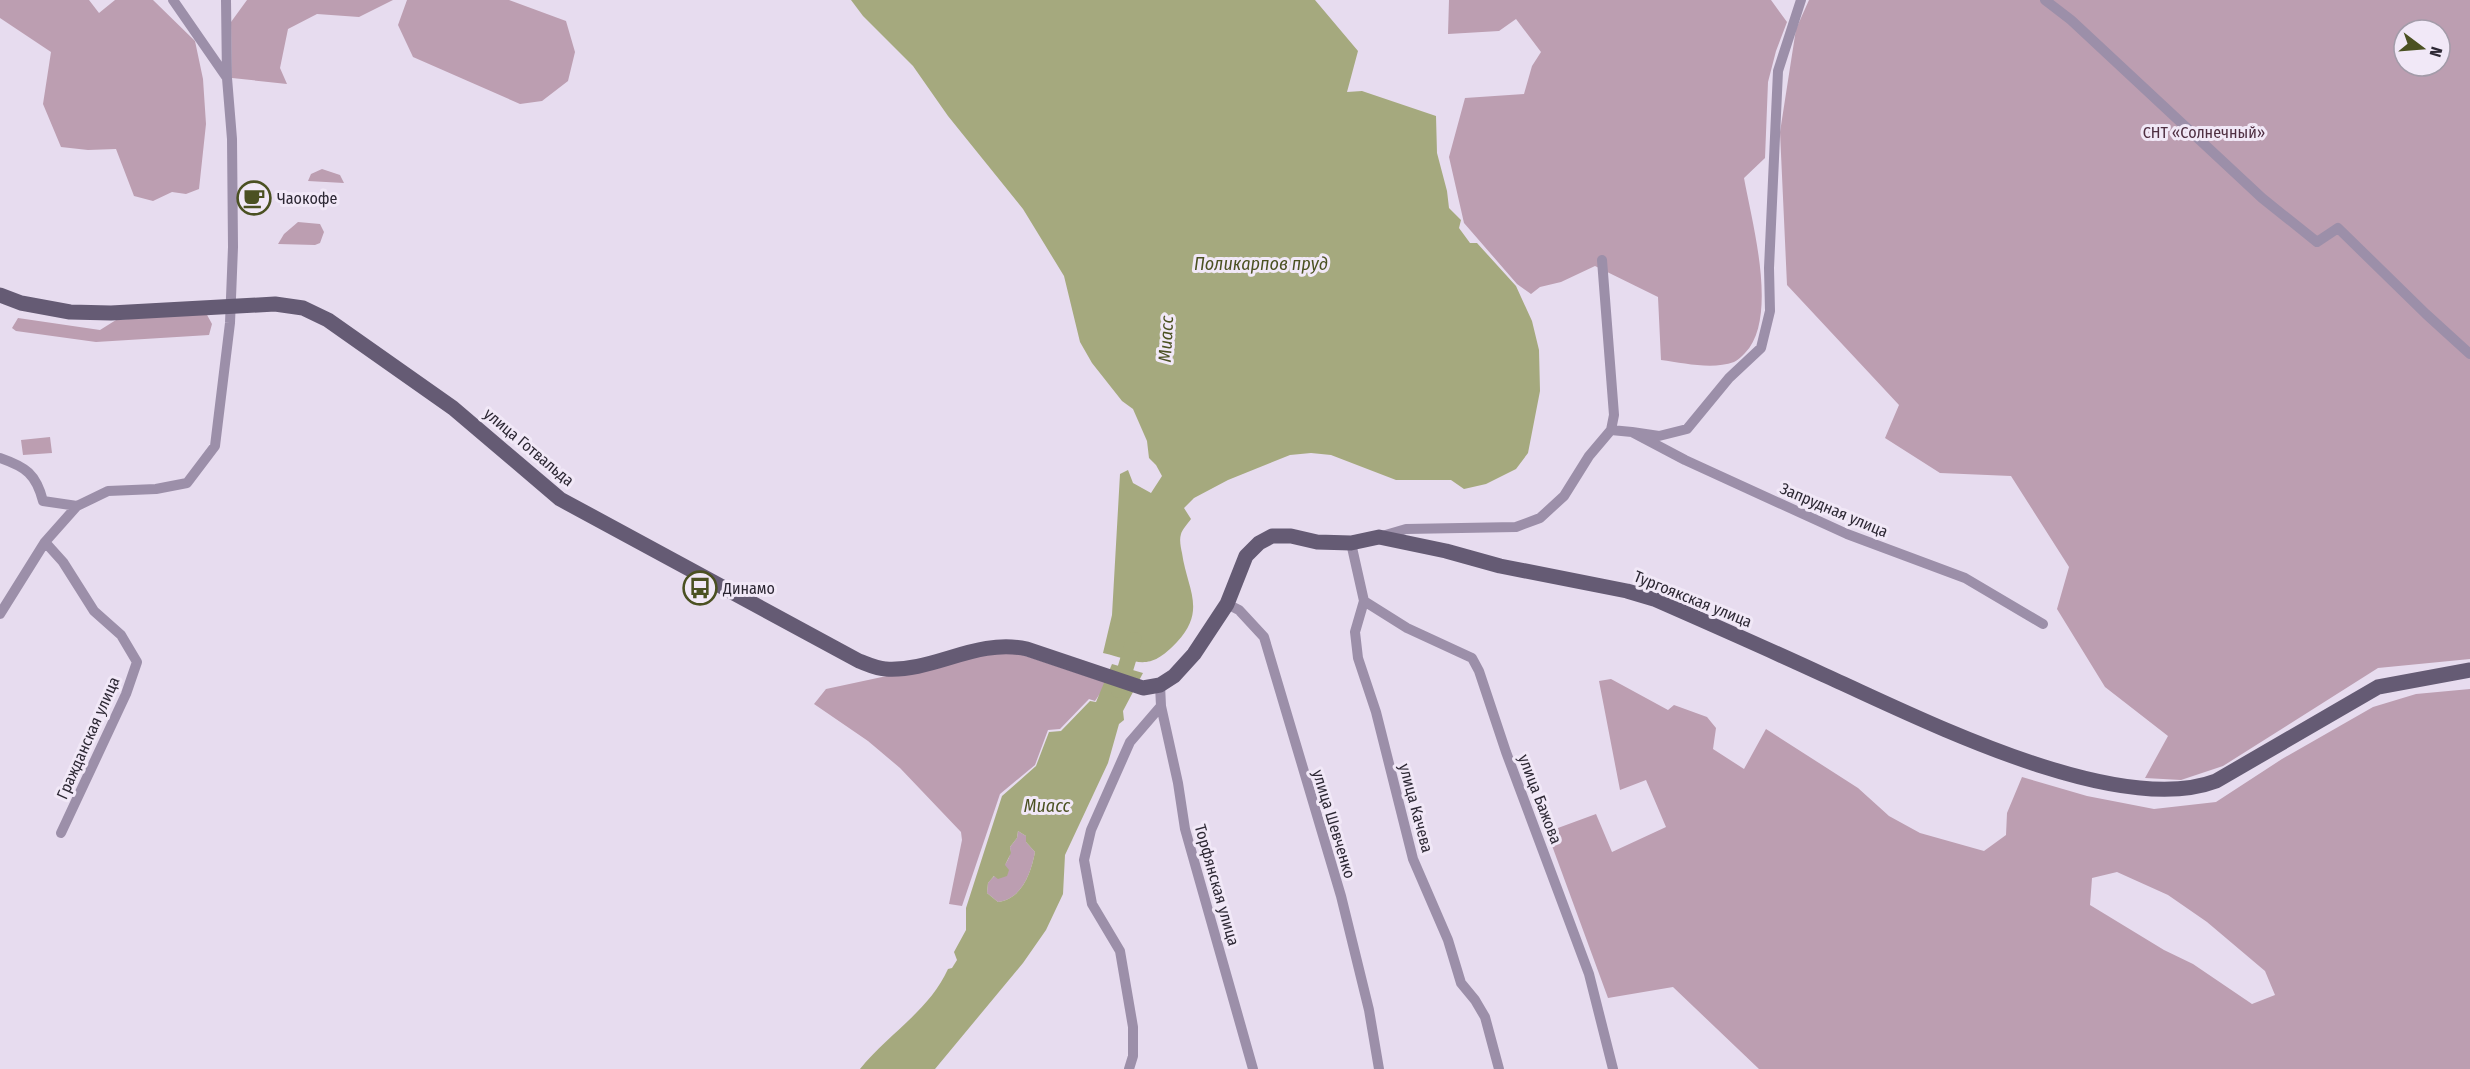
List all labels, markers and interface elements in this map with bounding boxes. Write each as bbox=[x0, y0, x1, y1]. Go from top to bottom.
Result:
north arrow bbox=[2392, 18, 2452, 78]
text: N bbox=[2425, 45, 2446, 59]
park label: СНТ «Солнечный» bbox=[2143, 123, 2265, 142]
cafe icon: Чаокофе bbox=[236, 180, 272, 216]
place label: Чаокофе bbox=[277, 189, 338, 208]
water label: Поликарпов пруд bbox=[1194, 253, 1328, 275]
water label: Миасс bbox=[1154, 315, 1178, 363]
street label: улица Готвальда bbox=[480, 404, 578, 490]
street label: Запрудная улица bbox=[1777, 479, 1891, 541]
street label: Тургоякская улица bbox=[1631, 567, 1755, 631]
bus stop icon: Динамо bbox=[682, 570, 718, 606]
place label: Динамо bbox=[722, 579, 775, 598]
street label: Гражданская улица bbox=[52, 674, 124, 802]
street label: улица Бажова bbox=[1514, 752, 1566, 847]
street label: улица Качева bbox=[1395, 761, 1437, 855]
street label: улица Шевченко bbox=[1308, 767, 1360, 881]
water label: Миасс bbox=[1024, 795, 1071, 817]
street label: Торфянская улица bbox=[1191, 822, 1243, 948]

